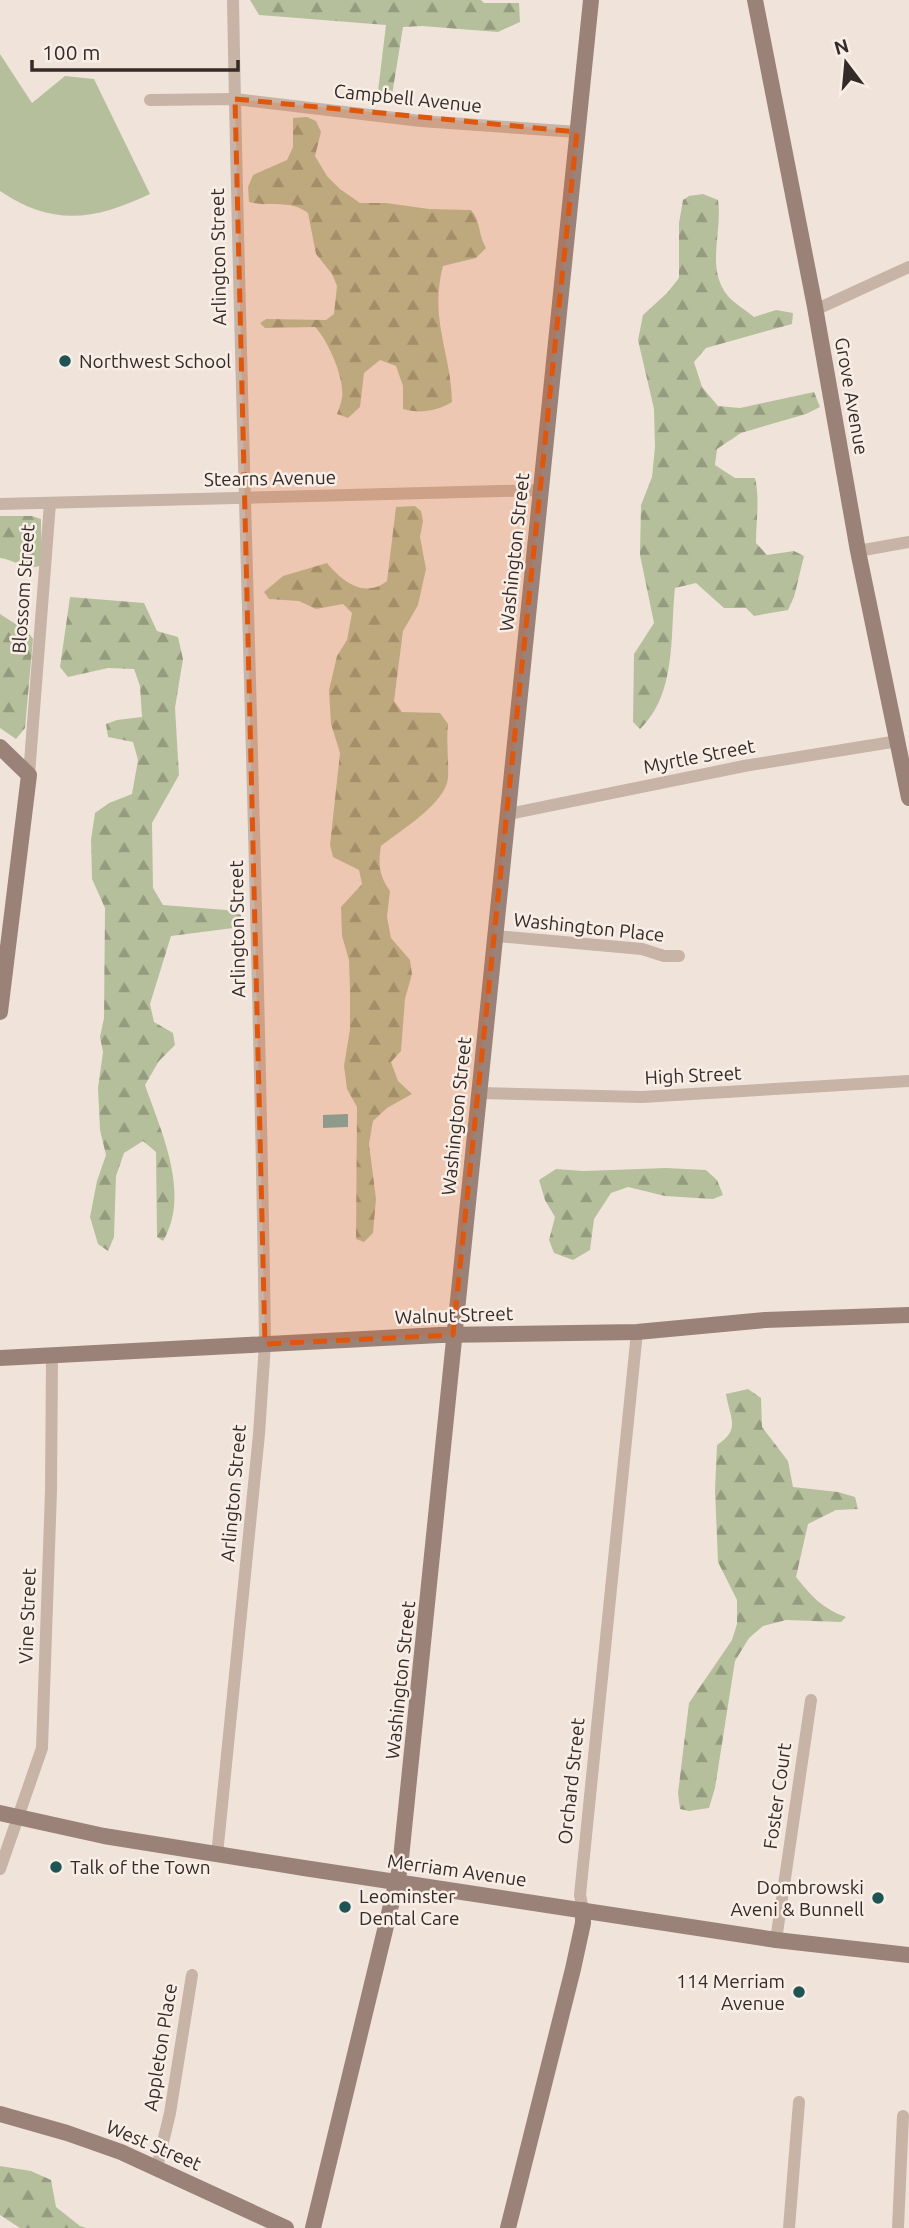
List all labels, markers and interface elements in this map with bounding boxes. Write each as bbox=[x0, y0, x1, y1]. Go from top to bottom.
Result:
scale bar bbox=[32, 28, 238, 72]
north arrow bbox=[811, 28, 881, 98]
text: N bbox=[831, 34, 851, 59]
text: 100 m bbox=[42, 40, 100, 64]
street label: Campbell Avenue bbox=[333, 79, 483, 117]
street label: Arlington Street bbox=[206, 187, 230, 326]
street label: Grove Avenue bbox=[831, 336, 873, 456]
place label: Northwest School bbox=[79, 350, 231, 372]
marker: Northwest School bbox=[57, 353, 73, 369]
street label: Stearns Avenue bbox=[204, 466, 336, 490]
street label: Washington Street bbox=[495, 471, 533, 632]
street label: Blossom Street bbox=[8, 523, 39, 654]
street label: Myrtle Street bbox=[641, 734, 757, 778]
street label: Arlington Street bbox=[225, 859, 249, 998]
street label: Washington Place bbox=[512, 908, 666, 946]
street label: Washington Street bbox=[437, 1035, 475, 1196]
street label: High Street bbox=[644, 1061, 743, 1089]
street label: Walnut Street bbox=[394, 1302, 514, 1328]
street label: Arlington Street bbox=[216, 1423, 250, 1563]
street label: Vine Street bbox=[14, 1567, 40, 1664]
street label: Washington Street bbox=[381, 1599, 419, 1760]
street label: Orchard Street bbox=[553, 1716, 589, 1845]
street label: Foster Court bbox=[759, 1741, 795, 1851]
street label: Merriam Avenue bbox=[386, 1849, 528, 1891]
place label: Talk of the Town bbox=[70, 1856, 211, 1878]
marker: Talk of the Town bbox=[48, 1859, 64, 1875]
place label: Dombrowski Aveni & Bunnell bbox=[731, 1876, 864, 1920]
place label: Leominster Dental Care bbox=[359, 1885, 459, 1929]
marker: Dombrowski Aveni & Bunnell bbox=[870, 1890, 886, 1906]
marker: Leominster Dental Care bbox=[337, 1899, 353, 1915]
place label: 114 Merriam Avenue bbox=[676, 1970, 785, 2014]
street label: Appleton Place bbox=[139, 1981, 181, 2113]
marker: 114 Merriam Avenue bbox=[791, 1984, 807, 2000]
street label: West Street bbox=[103, 2115, 205, 2175]

